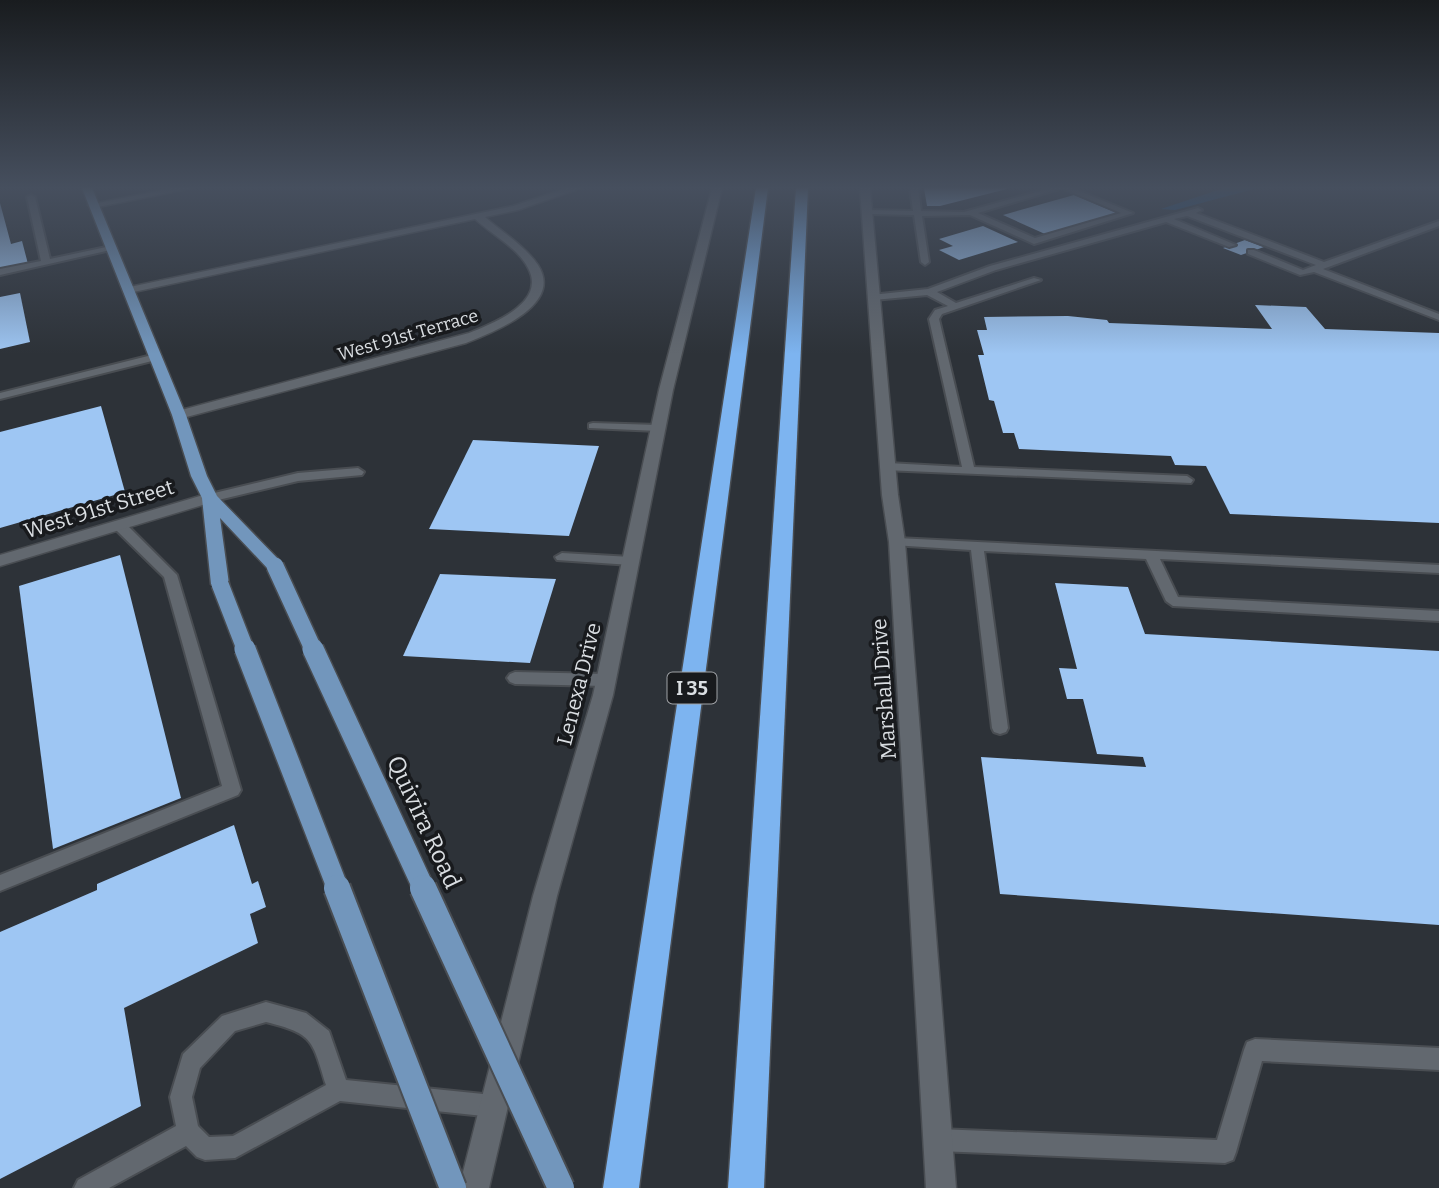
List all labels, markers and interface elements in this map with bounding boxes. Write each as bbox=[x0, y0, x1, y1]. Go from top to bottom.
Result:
street label: West 91st Terrace bbox=[335, 304, 481, 366]
street label: West 91st Street bbox=[21, 474, 177, 544]
street label: Marshall Drive bbox=[866, 618, 902, 760]
street label: Lenexa Drive bbox=[551, 620, 607, 748]
road number: I 35 bbox=[668, 673, 716, 704]
street label: Quivira Road bbox=[381, 751, 467, 893]

